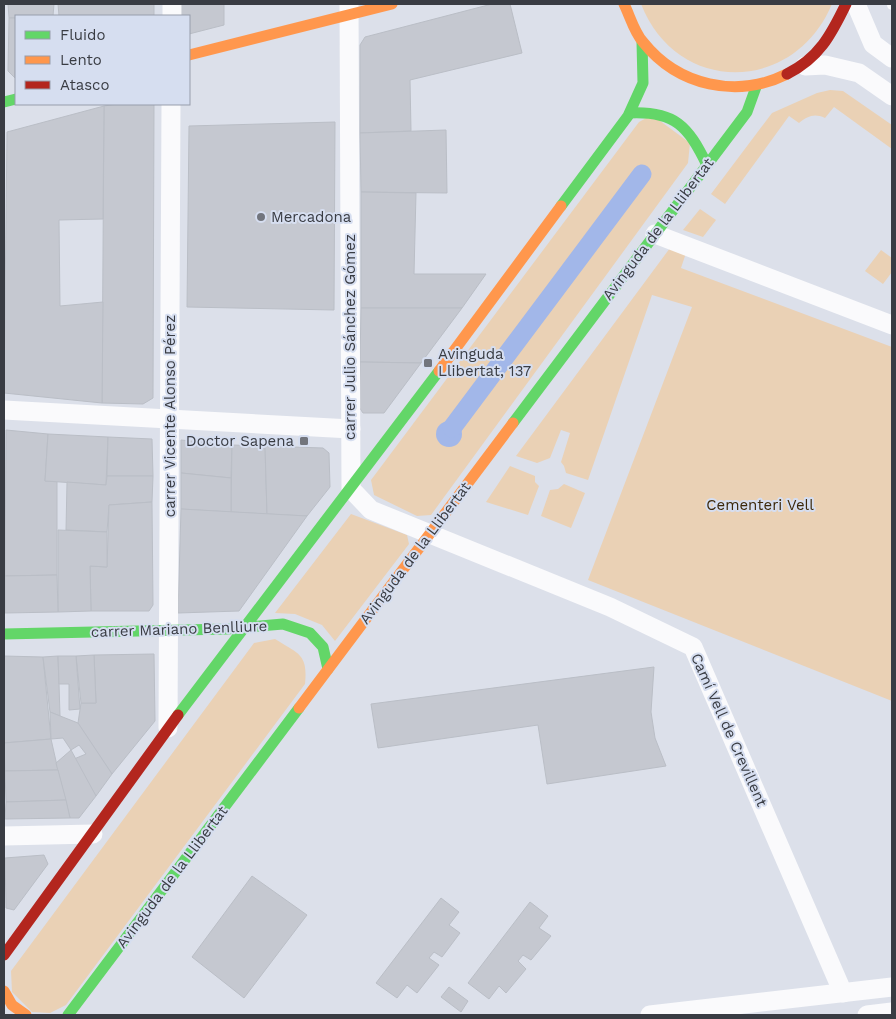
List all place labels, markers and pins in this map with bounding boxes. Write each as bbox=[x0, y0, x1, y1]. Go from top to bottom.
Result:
place label: Mercadona bbox=[271, 208, 352, 226]
marker: Mercadona bbox=[255, 211, 267, 223]
place label: Avinguda Llibertat, 137 bbox=[438, 345, 531, 380]
marker: Avinguda Llibertat, 137 bbox=[422, 357, 434, 369]
place label: Doctor Sapena bbox=[186, 432, 295, 450]
marker: Doctor Sapena bbox=[298, 435, 310, 447]

